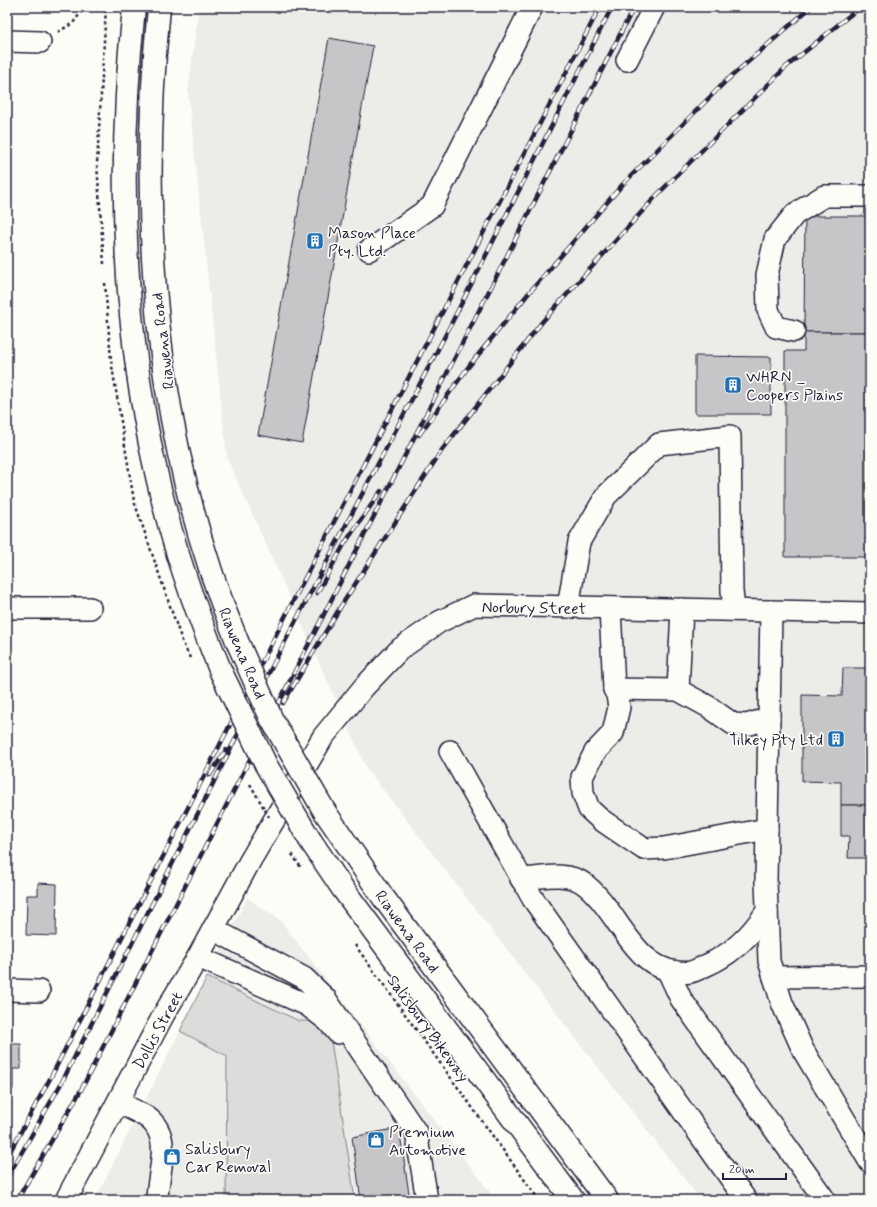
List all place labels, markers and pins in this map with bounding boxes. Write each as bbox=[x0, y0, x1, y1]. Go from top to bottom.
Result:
place label: Mason Place Pty. Ltd. bbox=[328, 223, 416, 262]
building icon: Mason Place Pty. Ltd. bbox=[305, 231, 325, 251]
place label: WHRN _ Coopers Plains bbox=[746, 367, 843, 406]
building icon: WHRN _ Coopers Plains bbox=[723, 375, 743, 395]
building icon: Tilkey Pty Ltd bbox=[826, 729, 846, 749]
place label: Tilkey Pty Ltd bbox=[729, 730, 823, 751]
place label: Premium Automotive bbox=[389, 1122, 466, 1161]
shop icon: Premium Automotive bbox=[366, 1130, 386, 1150]
place label: Salisbury Car Removal bbox=[185, 1139, 271, 1178]
shop icon: Salisbury Car Removal bbox=[162, 1147, 182, 1167]

